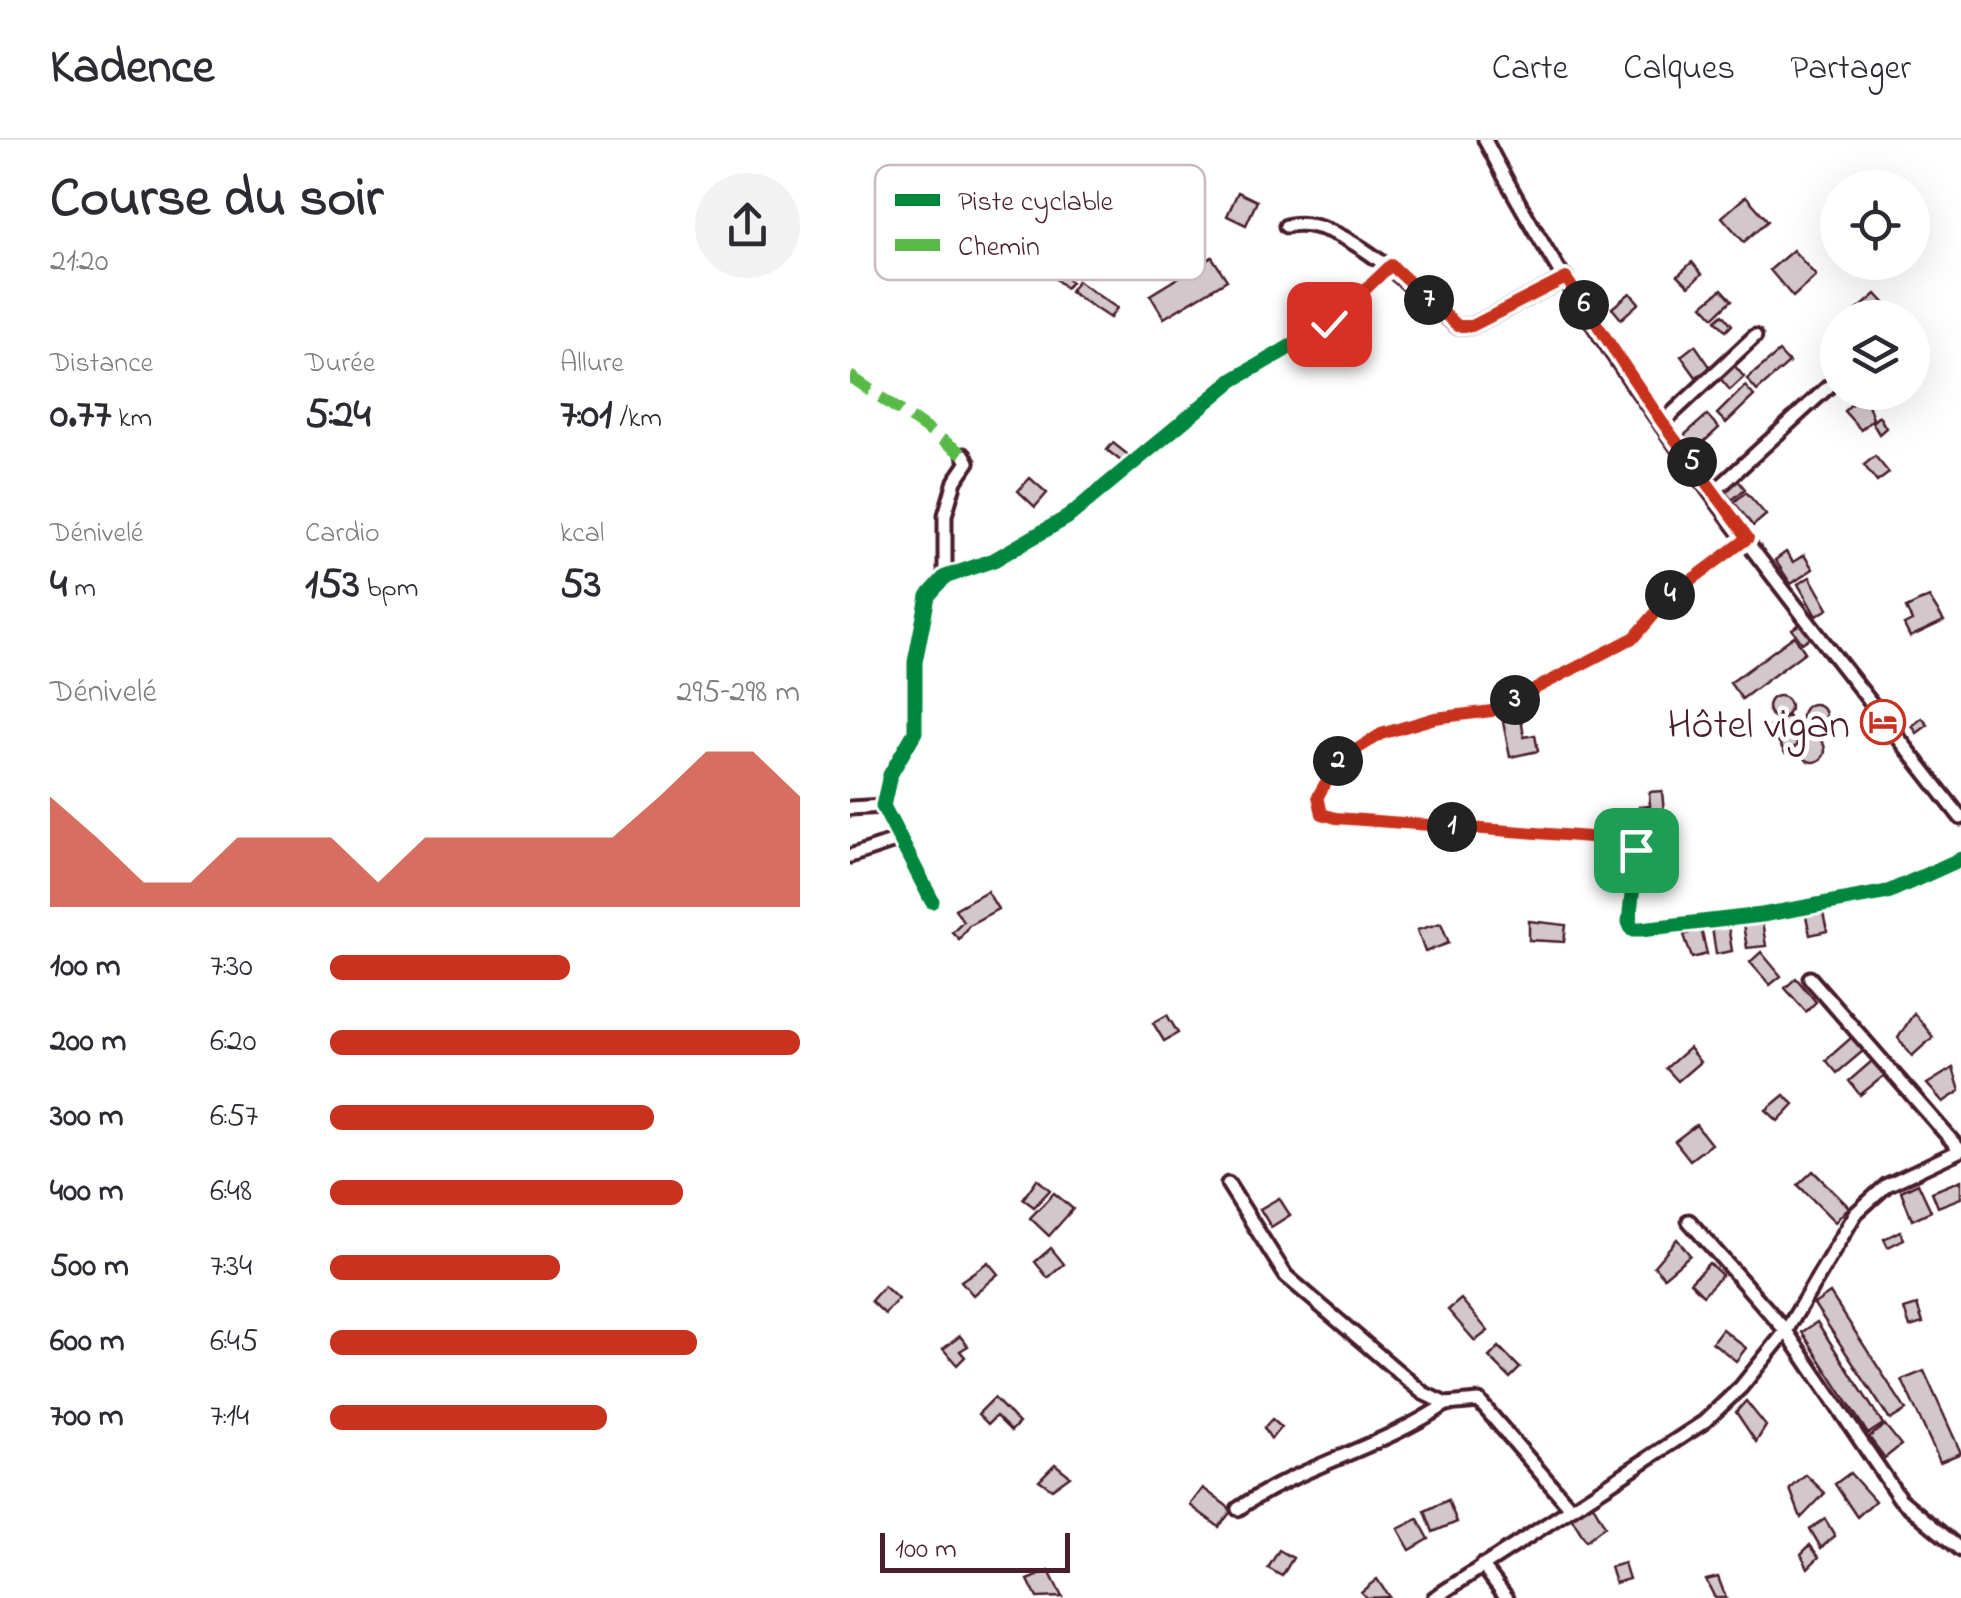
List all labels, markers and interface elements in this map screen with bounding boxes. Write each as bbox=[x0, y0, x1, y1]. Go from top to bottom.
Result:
text: Kadence bbox=[50, 34, 214, 104]
text: Carte bbox=[1492, 44, 1568, 95]
text: Calques bbox=[1623, 44, 1735, 95]
text: Partager bbox=[1790, 44, 1911, 95]
text: Course du soir bbox=[50, 161, 383, 241]
legend bbox=[875, 165, 1205, 280]
map controls bbox=[1820, 170, 1930, 410]
button: locate bbox=[1820, 170, 1930, 280]
button: share bbox=[695, 173, 800, 278]
text: Piste cyclable bbox=[958, 183, 1114, 224]
text: Chemin bbox=[958, 228, 1040, 269]
text: 21:20 bbox=[50, 239, 109, 286]
pin: 7 bbox=[1404, 275, 1454, 325]
text: 7 bbox=[1423, 279, 1435, 320]
pin: 6 bbox=[1559, 280, 1609, 330]
pin bbox=[1287, 282, 1372, 367]
text: 6 bbox=[1578, 284, 1590, 325]
icon: check bbox=[1302, 297, 1357, 352]
button: layers bbox=[1820, 300, 1930, 410]
text: Distance bbox=[50, 344, 153, 385]
text: Durée bbox=[305, 344, 375, 385]
text: Allure bbox=[560, 344, 624, 385]
text: 0.77 bbox=[50, 385, 111, 446]
text: 5:24 bbox=[305, 385, 371, 446]
text: 7:01 bbox=[560, 385, 612, 446]
text: km bbox=[111, 399, 152, 440]
text: /km bbox=[612, 399, 662, 440]
pin: 5 bbox=[1667, 437, 1717, 487]
text: 5 bbox=[1684, 441, 1700, 482]
text: Dénivelé bbox=[50, 514, 143, 555]
text: Cardio bbox=[305, 514, 380, 555]
text: kcal bbox=[560, 514, 605, 555]
text: 4 bbox=[50, 555, 67, 616]
text: 153 bbox=[305, 555, 360, 616]
text: 53 bbox=[560, 555, 601, 616]
text: m bbox=[67, 569, 96, 610]
text: bpm bbox=[360, 569, 418, 610]
pin: 4 bbox=[1645, 570, 1695, 620]
text: 4 bbox=[1664, 574, 1676, 615]
text: Dénivelé bbox=[50, 670, 157, 717]
text: 295–298 m bbox=[677, 670, 800, 717]
pin: 3 bbox=[1490, 675, 1540, 725]
text: 3 bbox=[1509, 679, 1521, 720]
place label: Hôtel vigan bbox=[1667, 696, 1850, 757]
hotel icon: Hôtel vigan bbox=[1860, 699, 1906, 745]
pin: 2 bbox=[1313, 736, 1363, 786]
text: 2 bbox=[1331, 740, 1345, 781]
pin: 1 bbox=[1427, 802, 1477, 852]
text: 1 bbox=[1448, 806, 1456, 847]
pin bbox=[1594, 808, 1679, 893]
icon: arrive bbox=[1609, 823, 1664, 878]
text: 100 m bbox=[50, 944, 121, 991]
text: 7:30 bbox=[210, 944, 253, 991]
text: 200 m bbox=[50, 1019, 126, 1066]
text: 6:20 bbox=[210, 1019, 257, 1066]
text: 300 m bbox=[50, 1094, 124, 1141]
text: 6:57 bbox=[210, 1094, 258, 1141]
text: 400 m bbox=[50, 1169, 124, 1216]
text: 6:48 bbox=[210, 1169, 252, 1216]
text: 500 m bbox=[50, 1244, 129, 1291]
text: 7:34 bbox=[210, 1244, 252, 1291]
text: 600 m bbox=[50, 1319, 125, 1366]
text: 6:45 bbox=[210, 1319, 258, 1366]
text: 700 m bbox=[50, 1394, 124, 1441]
text: 7:14 bbox=[210, 1394, 249, 1441]
scale bar bbox=[880, 1528, 1070, 1572]
text: 100 m bbox=[895, 1530, 957, 1571]

